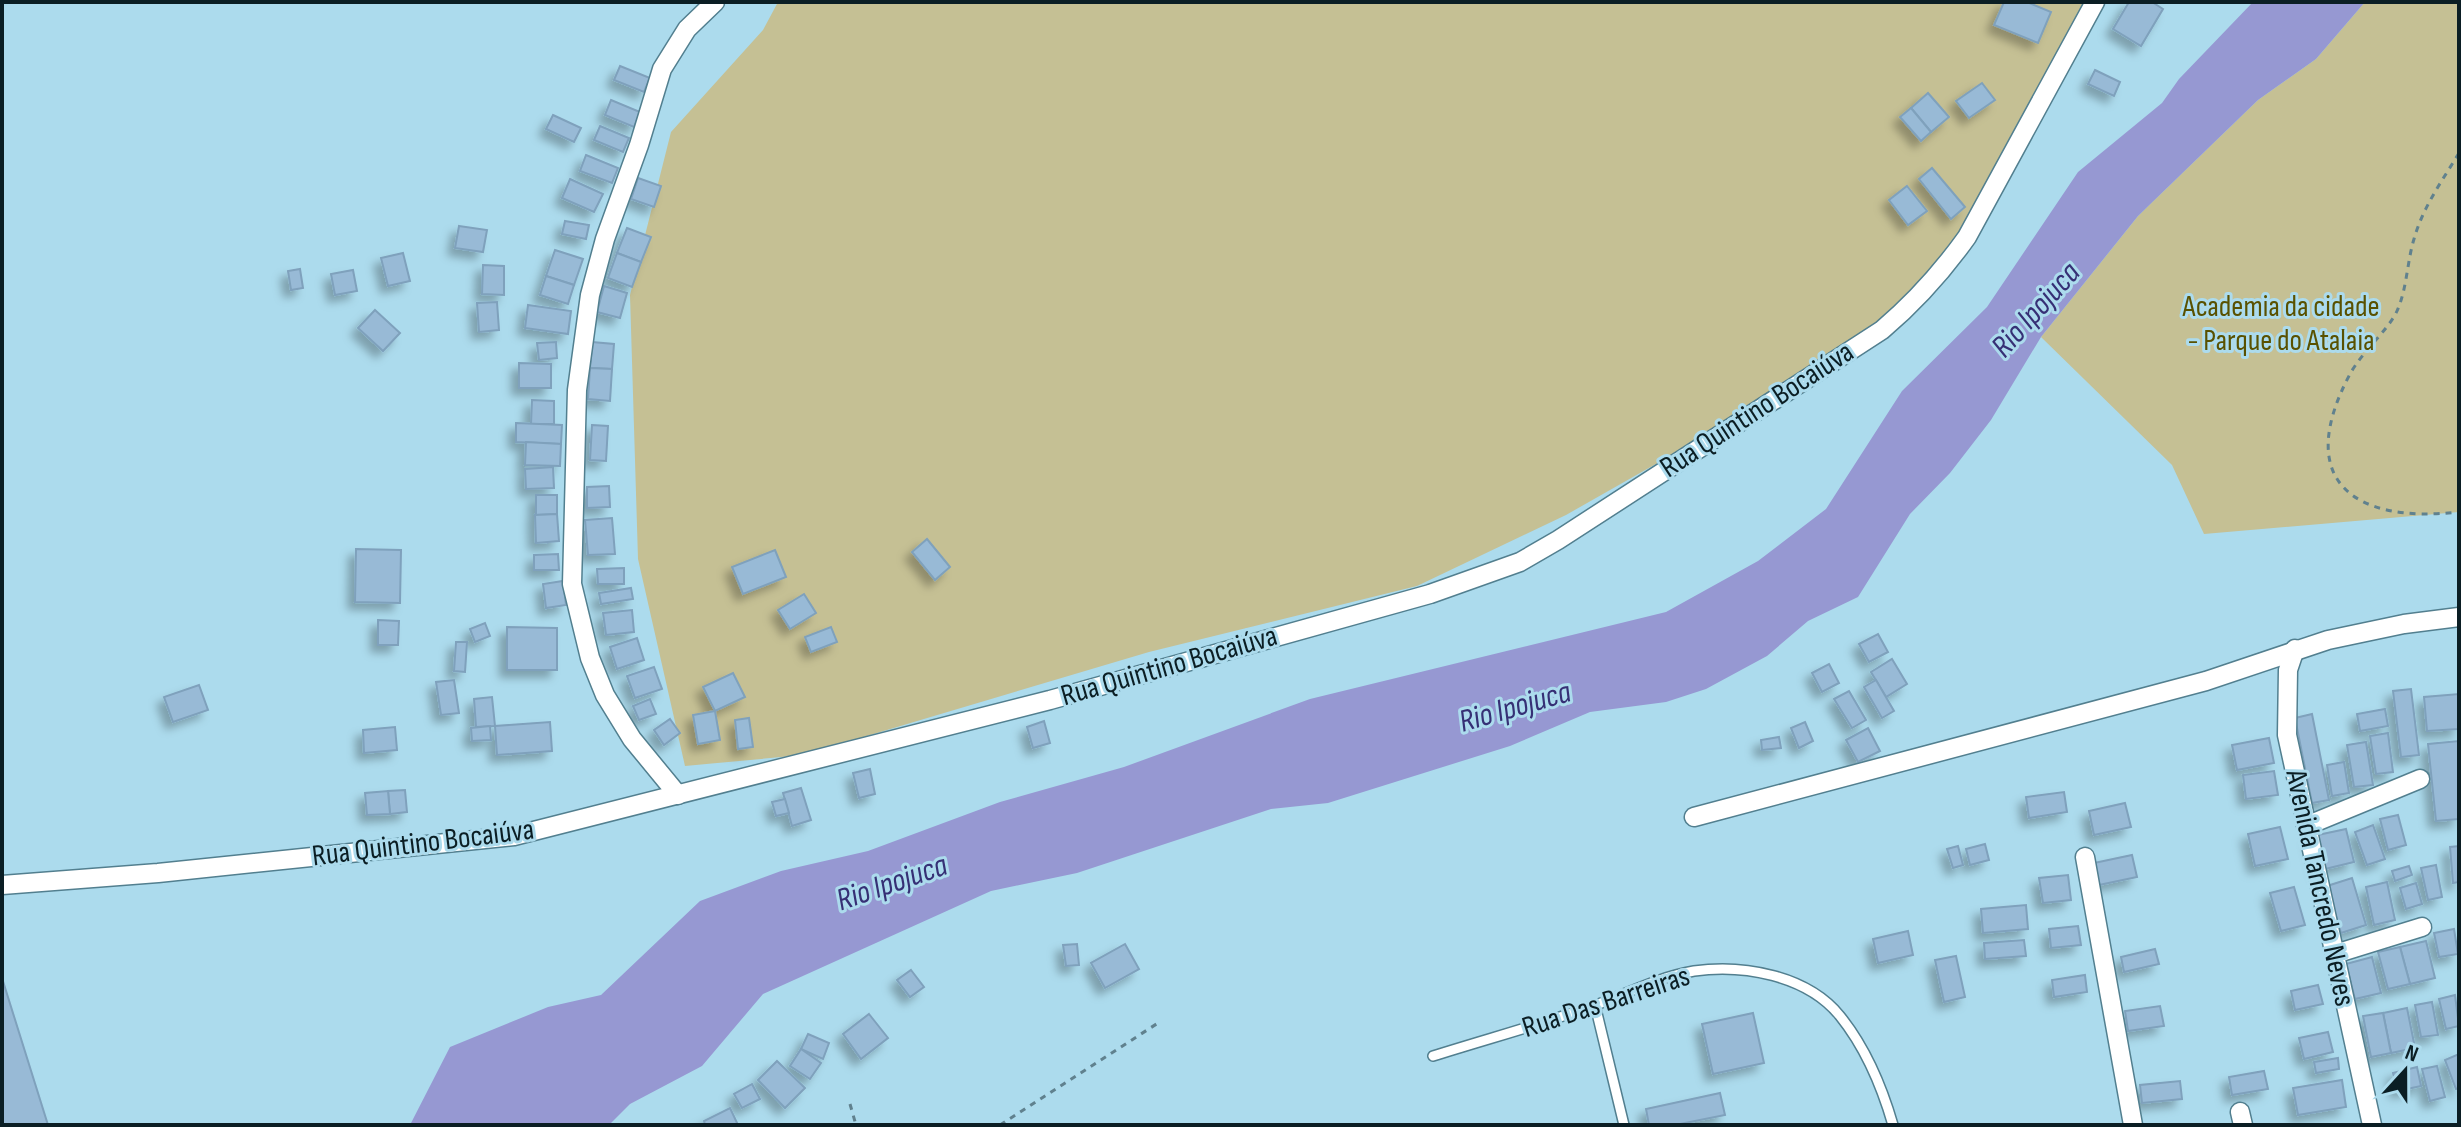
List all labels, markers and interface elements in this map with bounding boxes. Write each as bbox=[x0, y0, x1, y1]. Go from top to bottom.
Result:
water label: Rio Ipojuca bbox=[1983, 254, 2089, 366]
park label: Academia da cidade - Parque do Atalaia bbox=[2181, 289, 2380, 359]
street label: Rua Quintino Bocaiúva bbox=[1654, 334, 1860, 486]
street label: Rua Quintino Bocaiúva bbox=[1057, 618, 1281, 714]
water label: Rio Ipojuca bbox=[1454, 672, 1576, 742]
street label: Avenida Tancredo Neves bbox=[2277, 766, 2363, 1010]
street label: Rua Quintino Bocaiúva bbox=[310, 812, 536, 874]
water label: Rio Ipojuca bbox=[831, 846, 953, 920]
street label: Rua Das Barreiras bbox=[1518, 958, 1694, 1046]
north arrow bbox=[2365, 1031, 2445, 1111]
text: N bbox=[2401, 1039, 2422, 1068]

